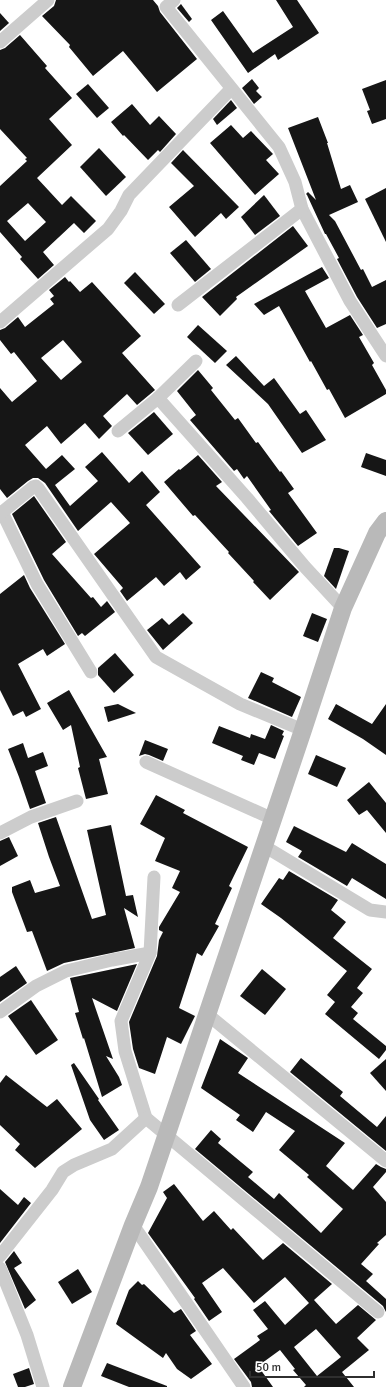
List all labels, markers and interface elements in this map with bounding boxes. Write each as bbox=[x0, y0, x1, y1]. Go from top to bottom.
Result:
scale bar bbox=[250, 1353, 374, 1379]
text: 50 m bbox=[256, 1360, 281, 1375]

